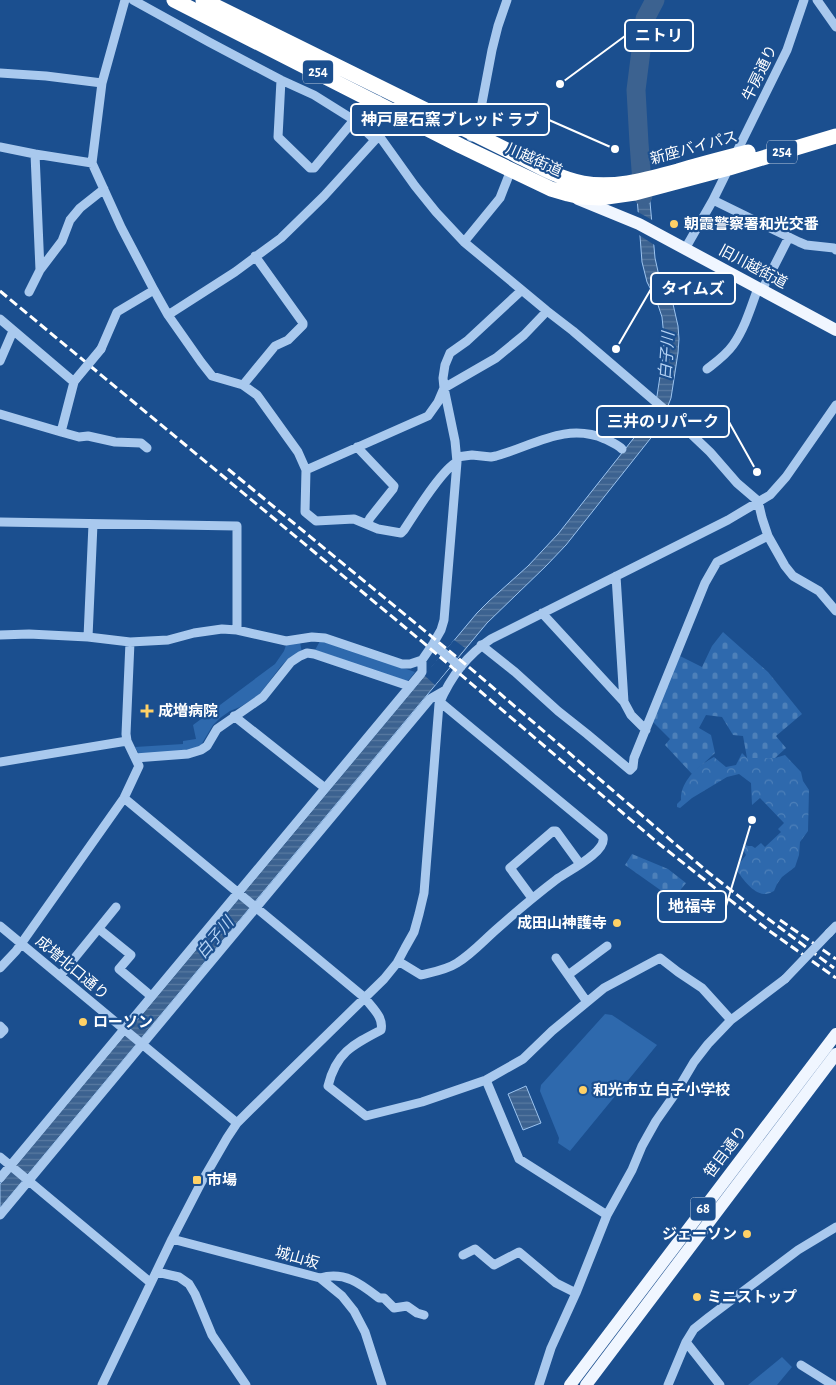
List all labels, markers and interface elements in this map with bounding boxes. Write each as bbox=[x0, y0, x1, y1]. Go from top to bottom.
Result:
callout: ニトリ bbox=[625, 20, 693, 51]
text: ニトリ bbox=[635, 28, 683, 44]
street label: 牛房通り bbox=[739, 42, 780, 103]
road number: 254 bbox=[303, 61, 333, 84]
callout: 神戸屋石窯ブレッド ラブ bbox=[351, 104, 549, 135]
text: 神戸屋石窯ブレッド ラブ bbox=[361, 110, 539, 128]
street label: 新座バイパス bbox=[648, 128, 739, 167]
street label: 川越街道 bbox=[504, 140, 565, 179]
road number: 254 bbox=[767, 140, 797, 163]
place label: 朝霞警察署和光交番 bbox=[684, 216, 819, 232]
marker: 朝霞警察署和光交番 bbox=[668, 218, 680, 230]
street label: 旧川越街道 bbox=[716, 242, 790, 291]
callout: タイムズ bbox=[651, 273, 735, 304]
text: タイムズ bbox=[661, 280, 725, 297]
water label: 白子川 bbox=[656, 329, 677, 381]
callout: 三井のリパーク bbox=[597, 406, 729, 437]
text: 三井のリパーク bbox=[607, 412, 719, 430]
place label: 成増病院 bbox=[158, 702, 218, 719]
marker: 成増病院 bbox=[140, 704, 154, 718]
callout: 地福寺 bbox=[658, 891, 726, 922]
text: 地福寺 bbox=[668, 898, 716, 915]
water label: 白子川 bbox=[193, 912, 238, 962]
place label: 成田山神護寺 bbox=[517, 914, 607, 931]
marker: 成田山神護寺 bbox=[611, 917, 623, 929]
street label: 成増北口通り bbox=[33, 932, 113, 1003]
place label: ローソン bbox=[93, 1015, 153, 1030]
marker: ローソン bbox=[77, 1016, 89, 1028]
place label: 和光市立 白子小学校 bbox=[593, 1081, 730, 1098]
marker: 和光市立 白子小学校 bbox=[577, 1084, 589, 1096]
street label: 笹目通り bbox=[701, 1123, 750, 1180]
place label: 市場 bbox=[207, 1172, 237, 1188]
marker: 市場 bbox=[191, 1174, 203, 1186]
road number: 68 bbox=[690, 1198, 716, 1220]
place label: ジェーソン bbox=[662, 1226, 737, 1242]
marker: ジェーソン bbox=[741, 1228, 753, 1240]
street label: 城山坂 bbox=[273, 1244, 321, 1271]
place label: ミニストップ bbox=[707, 1289, 797, 1305]
marker: ミニストップ bbox=[691, 1291, 703, 1303]

